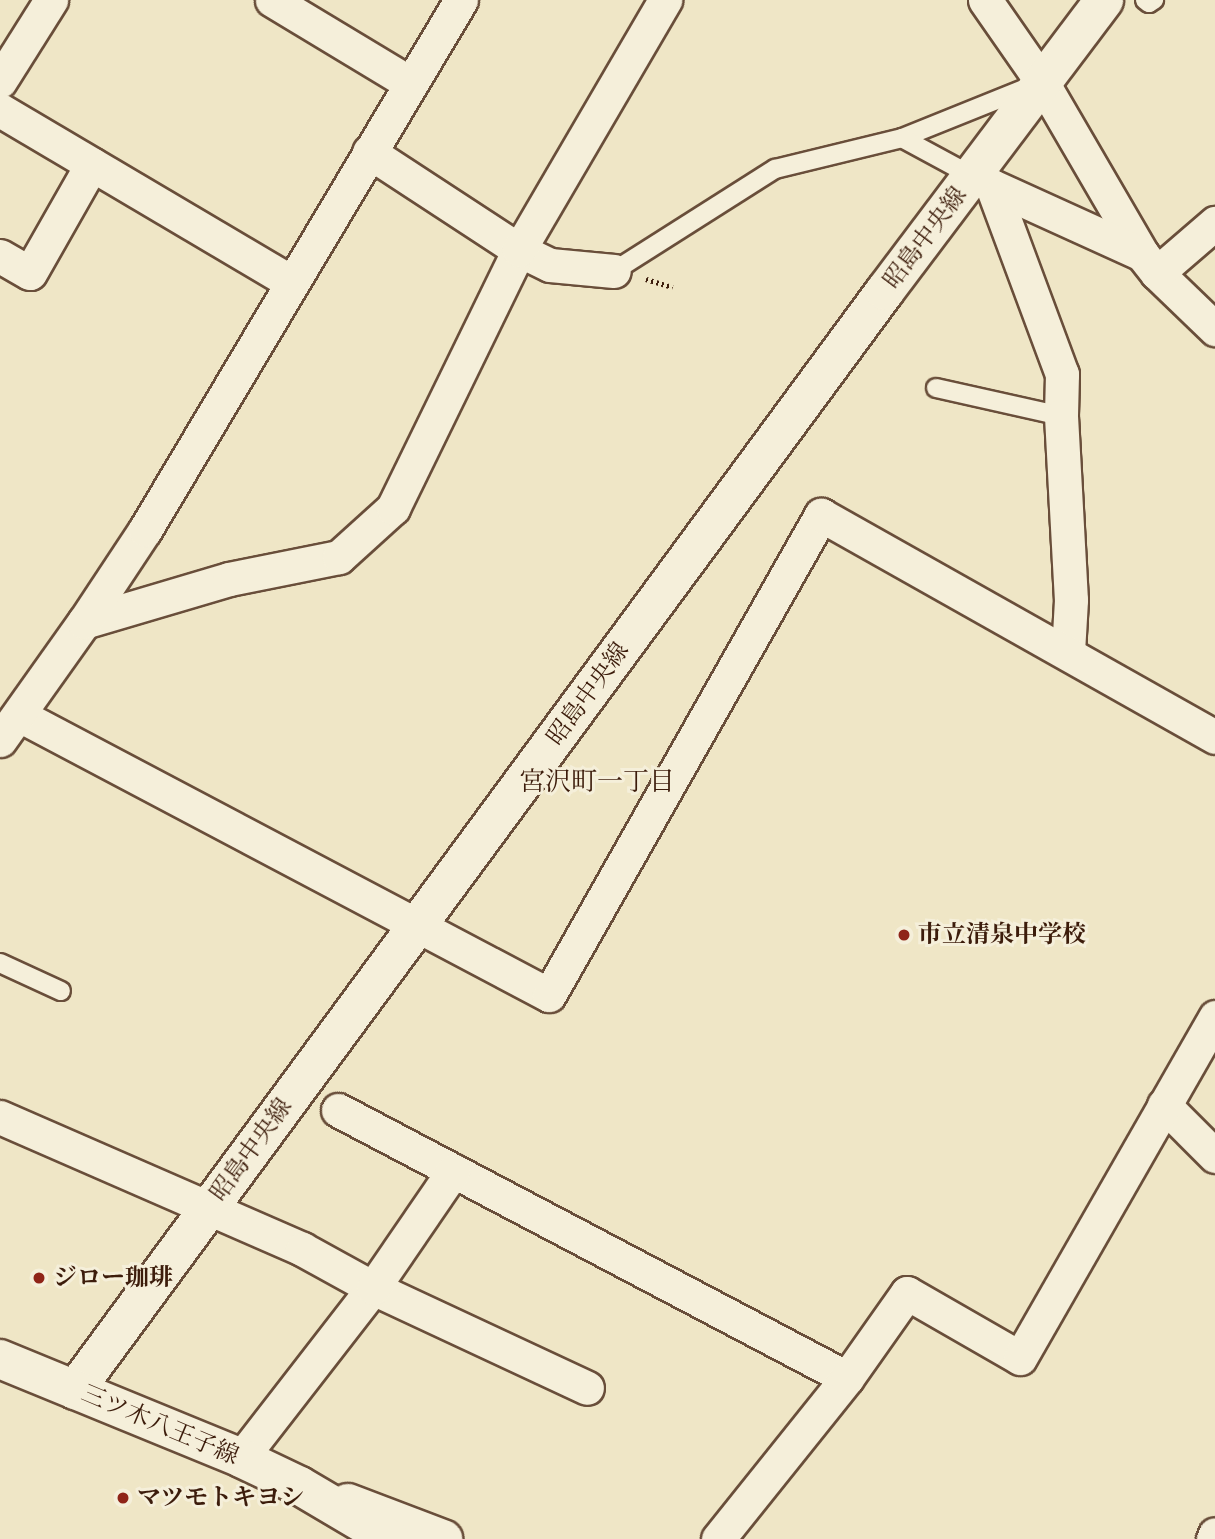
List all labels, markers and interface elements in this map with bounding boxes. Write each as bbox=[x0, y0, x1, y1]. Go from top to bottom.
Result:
street label: 昭島中央線 bbox=[877, 181, 973, 295]
street label: 昭島中央線 bbox=[541, 637, 635, 751]
district label: 宮沢町一丁目 bbox=[519, 766, 675, 798]
place label: 市立清泉中学校 bbox=[918, 921, 1086, 949]
marker: 市立清泉中学校 bbox=[896, 927, 912, 943]
street label: 昭島中央線 bbox=[204, 1093, 298, 1207]
place label: ジロー珈琲 bbox=[53, 1264, 173, 1292]
marker: ジロー珈琲 bbox=[31, 1270, 47, 1286]
street label: 三ツ木八王子線 bbox=[77, 1379, 243, 1471]
place label: マツモトキヨシ bbox=[137, 1484, 305, 1512]
marker: マツモトキヨシ bbox=[115, 1490, 131, 1506]

